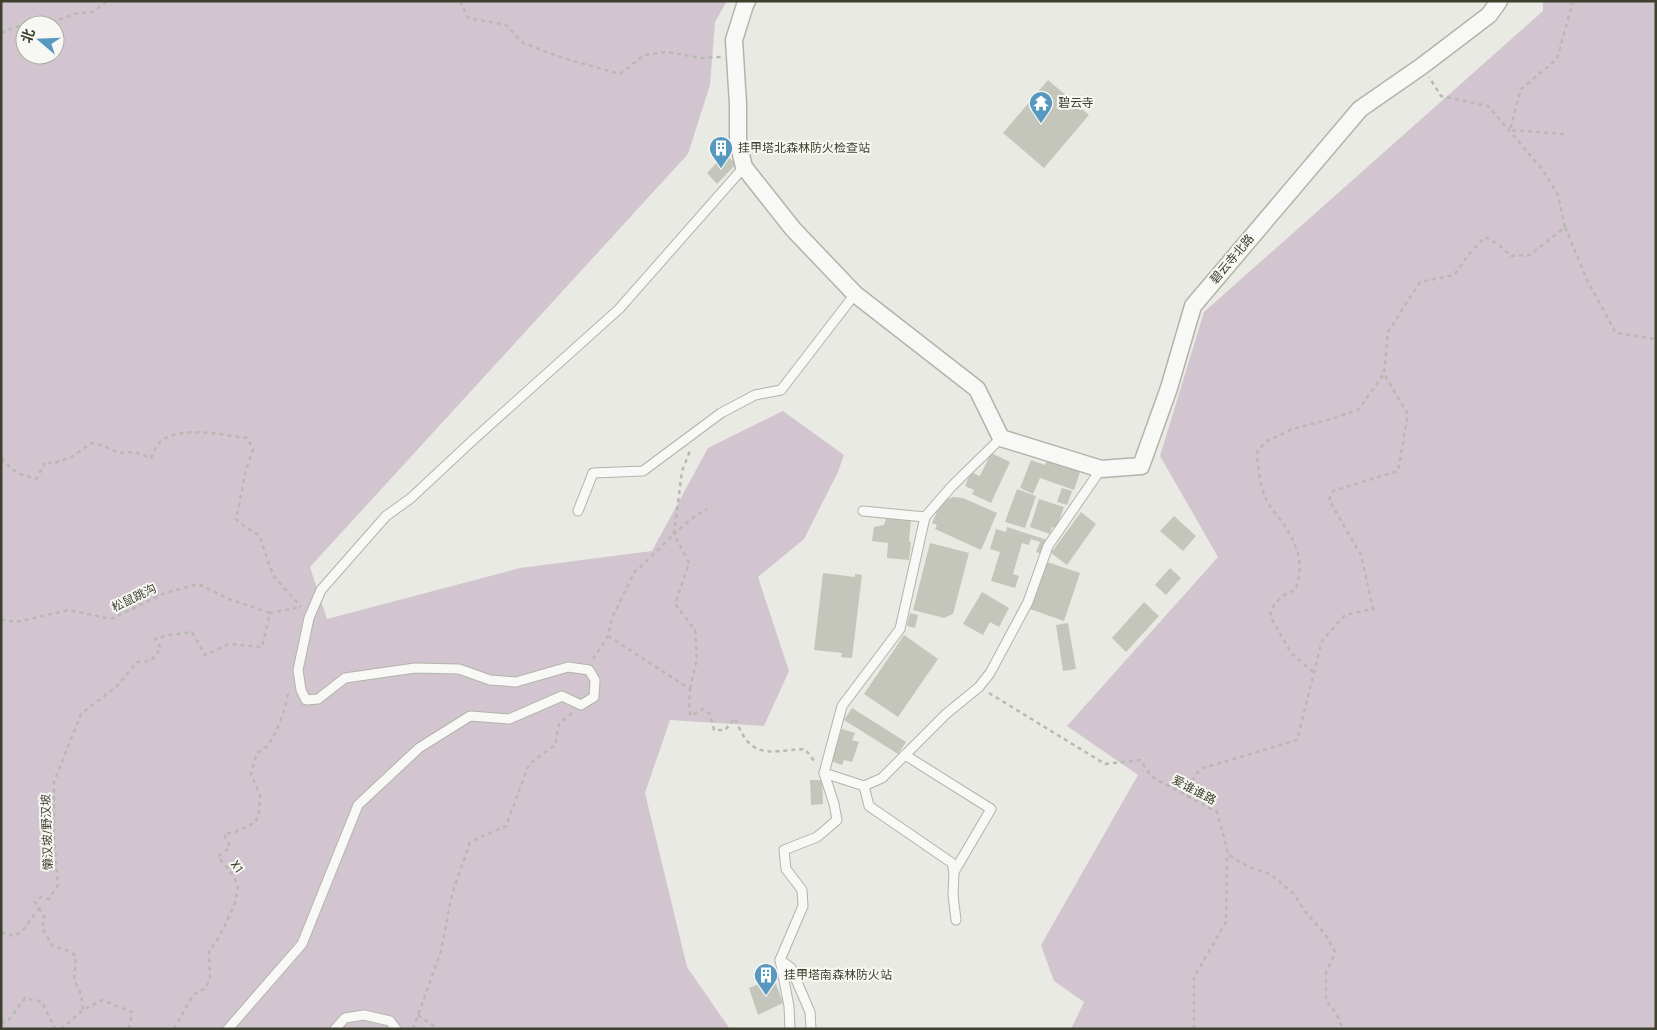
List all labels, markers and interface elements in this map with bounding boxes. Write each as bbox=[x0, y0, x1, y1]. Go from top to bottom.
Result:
north arrow bbox=[15, 15, 65, 65]
text: 北 bbox=[18, 27, 38, 45]
temple icon: 碧云寺 bbox=[1028, 90, 1054, 124]
place label: 碧云寺 bbox=[1058, 96, 1094, 110]
building icon: 挂甲塔北森林防火检查站 bbox=[708, 135, 734, 169]
place label: 挂甲塔北森林防火检查站 bbox=[738, 141, 870, 155]
street label: 碧云寺北路 bbox=[1207, 232, 1257, 286]
street label: 松鼠跳沟 bbox=[109, 581, 159, 615]
street label: 爱谁谁路 bbox=[1170, 773, 1218, 807]
street label: 懒汉坡/野汉坡 bbox=[39, 794, 55, 870]
street label: X1 bbox=[228, 858, 246, 876]
building icon: 挂甲塔南森林防火站 bbox=[753, 962, 779, 996]
place label: 挂甲塔南森林防火站 bbox=[784, 968, 892, 982]

